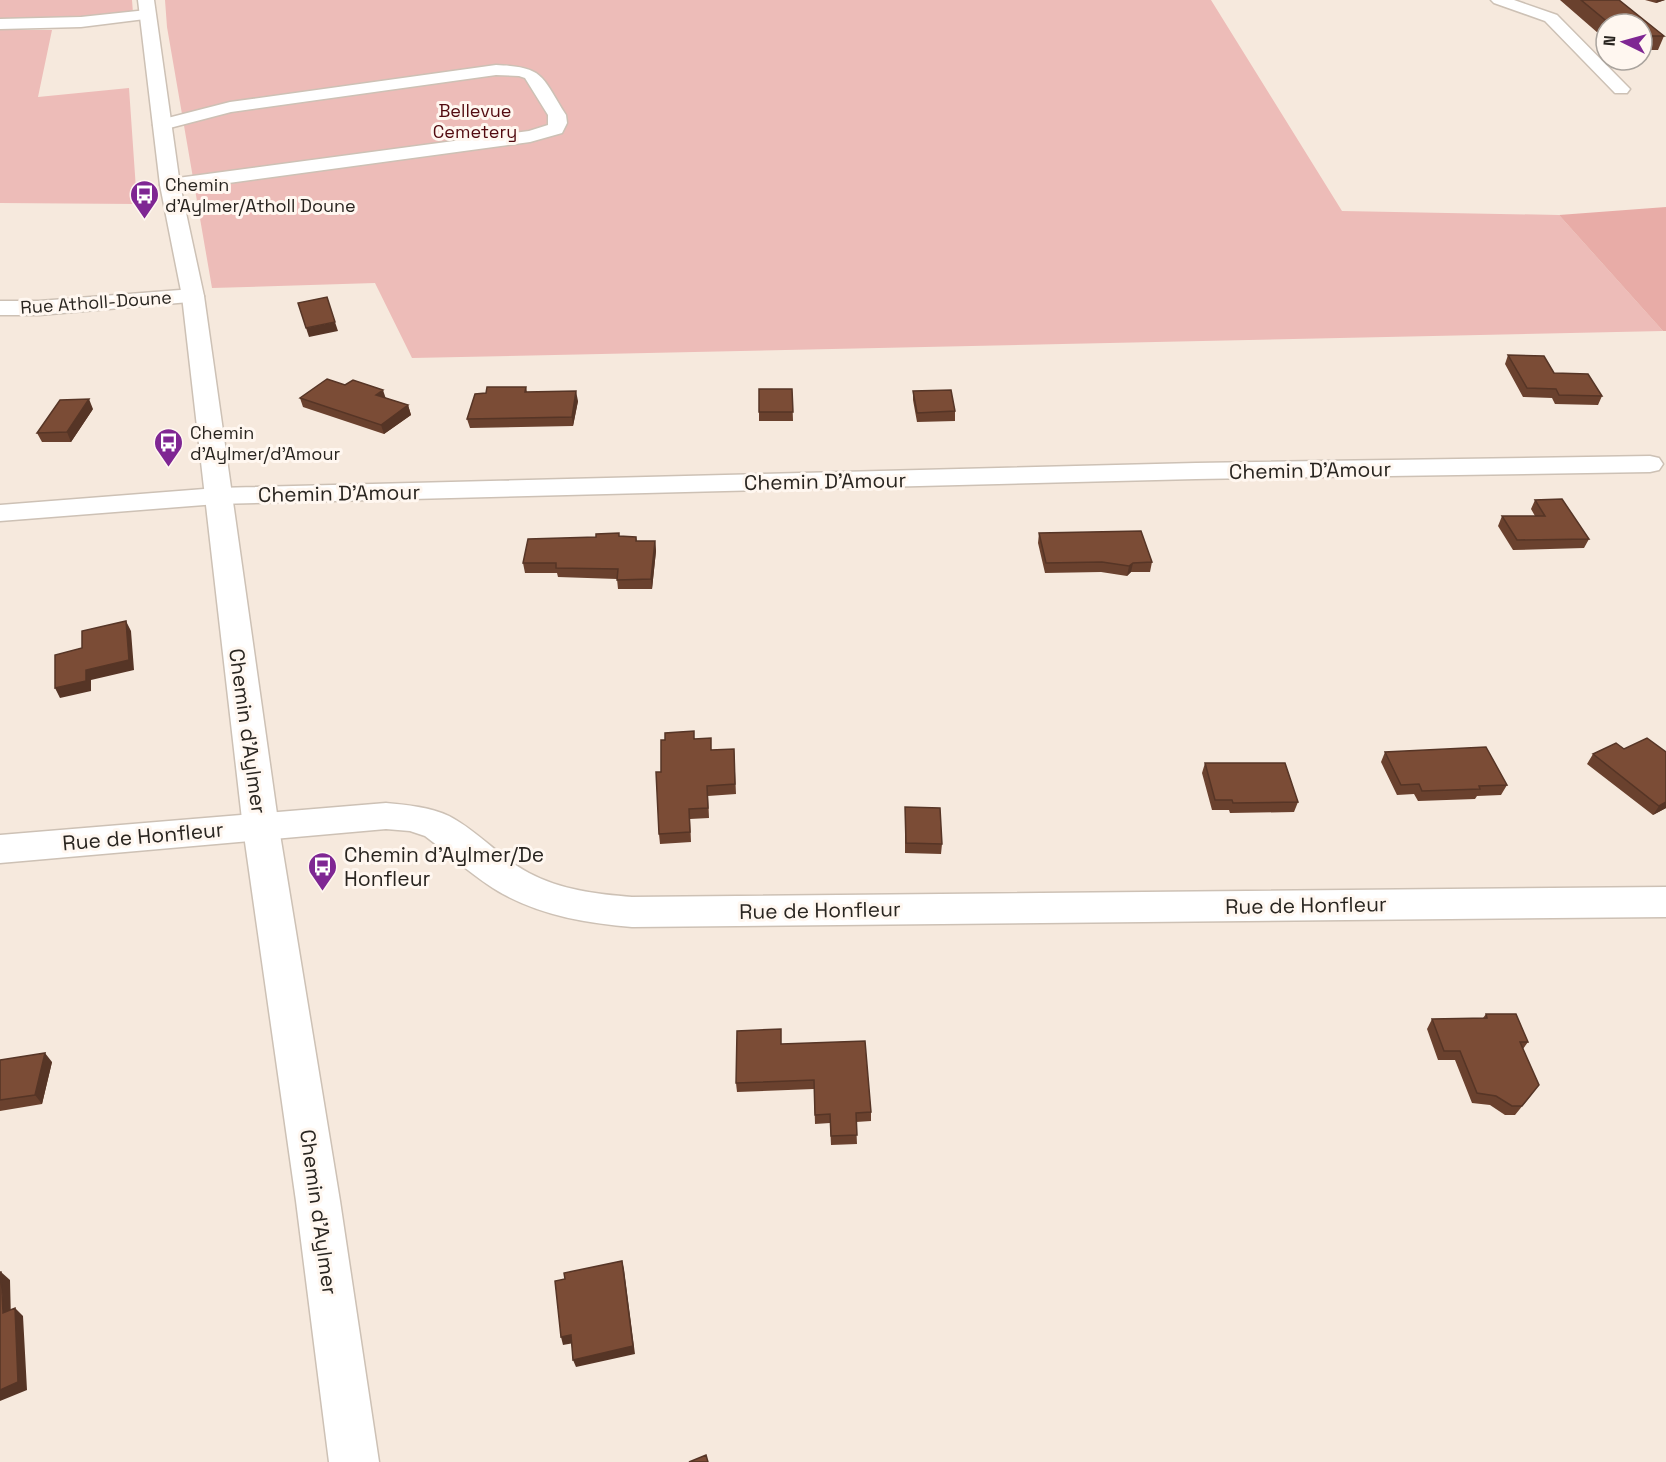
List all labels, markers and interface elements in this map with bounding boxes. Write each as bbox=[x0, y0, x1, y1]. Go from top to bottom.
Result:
north arrow bbox=[1594, 12, 1654, 72]
text: N bbox=[1599, 34, 1620, 47]
park label: Bellevue Cemetery bbox=[433, 99, 517, 143]
place label: Chemin d'Aylmer/Atholl Doune bbox=[165, 173, 356, 217]
bus stop icon: Chemin d'Aylmer/Atholl Doune bbox=[128, 178, 160, 220]
street label: Rue Atholl-Doune bbox=[20, 285, 172, 319]
place label: Chemin d'Aylmer/d'Amour bbox=[190, 421, 340, 465]
bus stop icon: Chemin d'Aylmer/d'Amour bbox=[153, 426, 185, 468]
street label: Chemin D'Amour bbox=[1229, 455, 1392, 485]
street label: Chemin D'Amour bbox=[744, 466, 907, 496]
street label: Chemin D'Amour bbox=[258, 478, 421, 508]
street label: Chemin d'Aylmer bbox=[223, 646, 273, 816]
street label: Rue de Honfleur bbox=[61, 815, 225, 856]
place label: Chemin d'Aylmer/De Honfleur bbox=[344, 841, 544, 892]
bus stop icon: Chemin d'Aylmer/De Honfleur bbox=[307, 850, 339, 892]
street label: Rue de Honfleur bbox=[1225, 890, 1387, 920]
street label: Rue de Honfleur bbox=[739, 895, 901, 925]
street label: Chemin d'Aylmer bbox=[294, 1127, 344, 1297]

